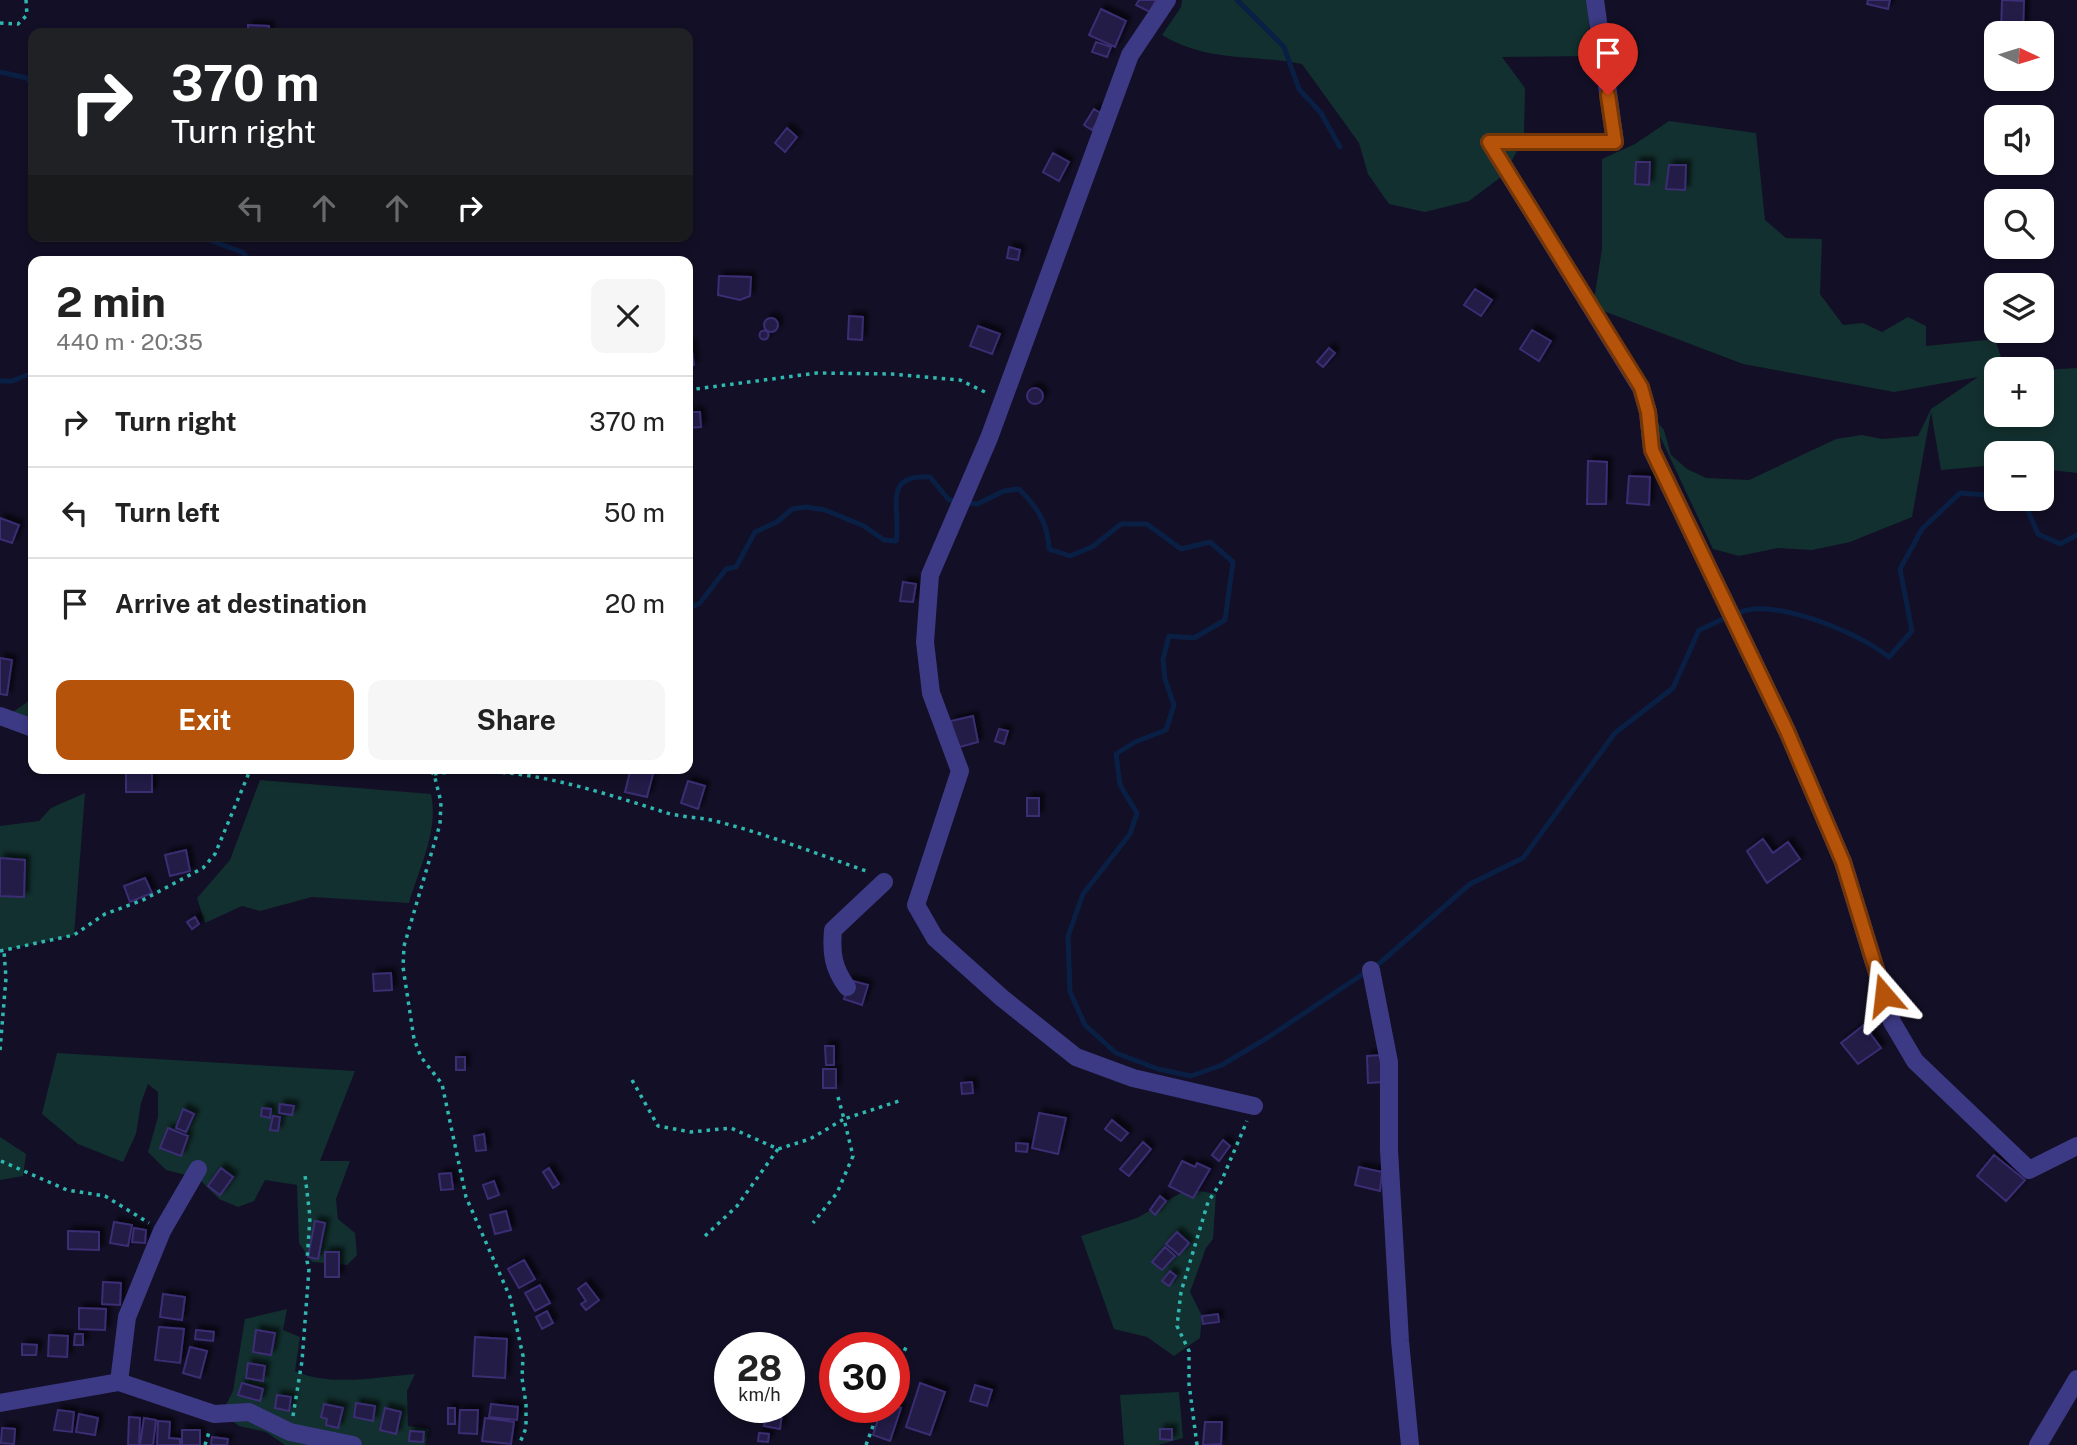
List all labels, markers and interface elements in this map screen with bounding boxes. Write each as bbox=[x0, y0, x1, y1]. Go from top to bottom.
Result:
north arrow bbox=[1984, 21, 2054, 91]
map controls bbox=[1984, 21, 2054, 511]
pin bbox=[1578, 23, 1638, 95]
icon: arrive bbox=[1589, 34, 1627, 72]
text: 370 m bbox=[171, 54, 320, 112]
icon: right bbox=[56, 56, 147, 147]
button: sound bbox=[1984, 105, 2054, 175]
text: Turn right bbox=[171, 113, 316, 150]
icon: left bbox=[232, 189, 270, 227]
icon: ahead bbox=[305, 189, 343, 227]
icon: ahead bbox=[378, 189, 416, 227]
icon: right bbox=[451, 189, 489, 227]
button: search bbox=[1984, 189, 2054, 259]
button: layers bbox=[1984, 273, 2054, 343]
text: 2 min bbox=[56, 277, 166, 326]
button: close bbox=[591, 279, 665, 353]
text: 440 m · 20:35 bbox=[56, 328, 203, 355]
button: + bbox=[1984, 357, 2054, 427]
icon: right bbox=[56, 403, 94, 441]
text: Turn right bbox=[115, 406, 237, 437]
text: 370 m bbox=[589, 406, 665, 437]
button: − bbox=[1984, 441, 2054, 511]
icon: left bbox=[56, 494, 94, 532]
text: Turn left bbox=[115, 497, 220, 528]
text: 50 m bbox=[604, 497, 665, 528]
icon: arrive bbox=[56, 585, 94, 623]
text: Arrive at destination bbox=[115, 588, 367, 619]
text: 20 m bbox=[605, 588, 665, 619]
button: Exit bbox=[56, 680, 354, 760]
button: Share bbox=[368, 680, 665, 760]
position arrow bbox=[1847, 958, 1921, 1032]
speed limit sign: 30 bbox=[819, 1332, 910, 1423]
text: 28 bbox=[737, 1348, 782, 1389]
text: km/h bbox=[738, 1384, 781, 1405]

